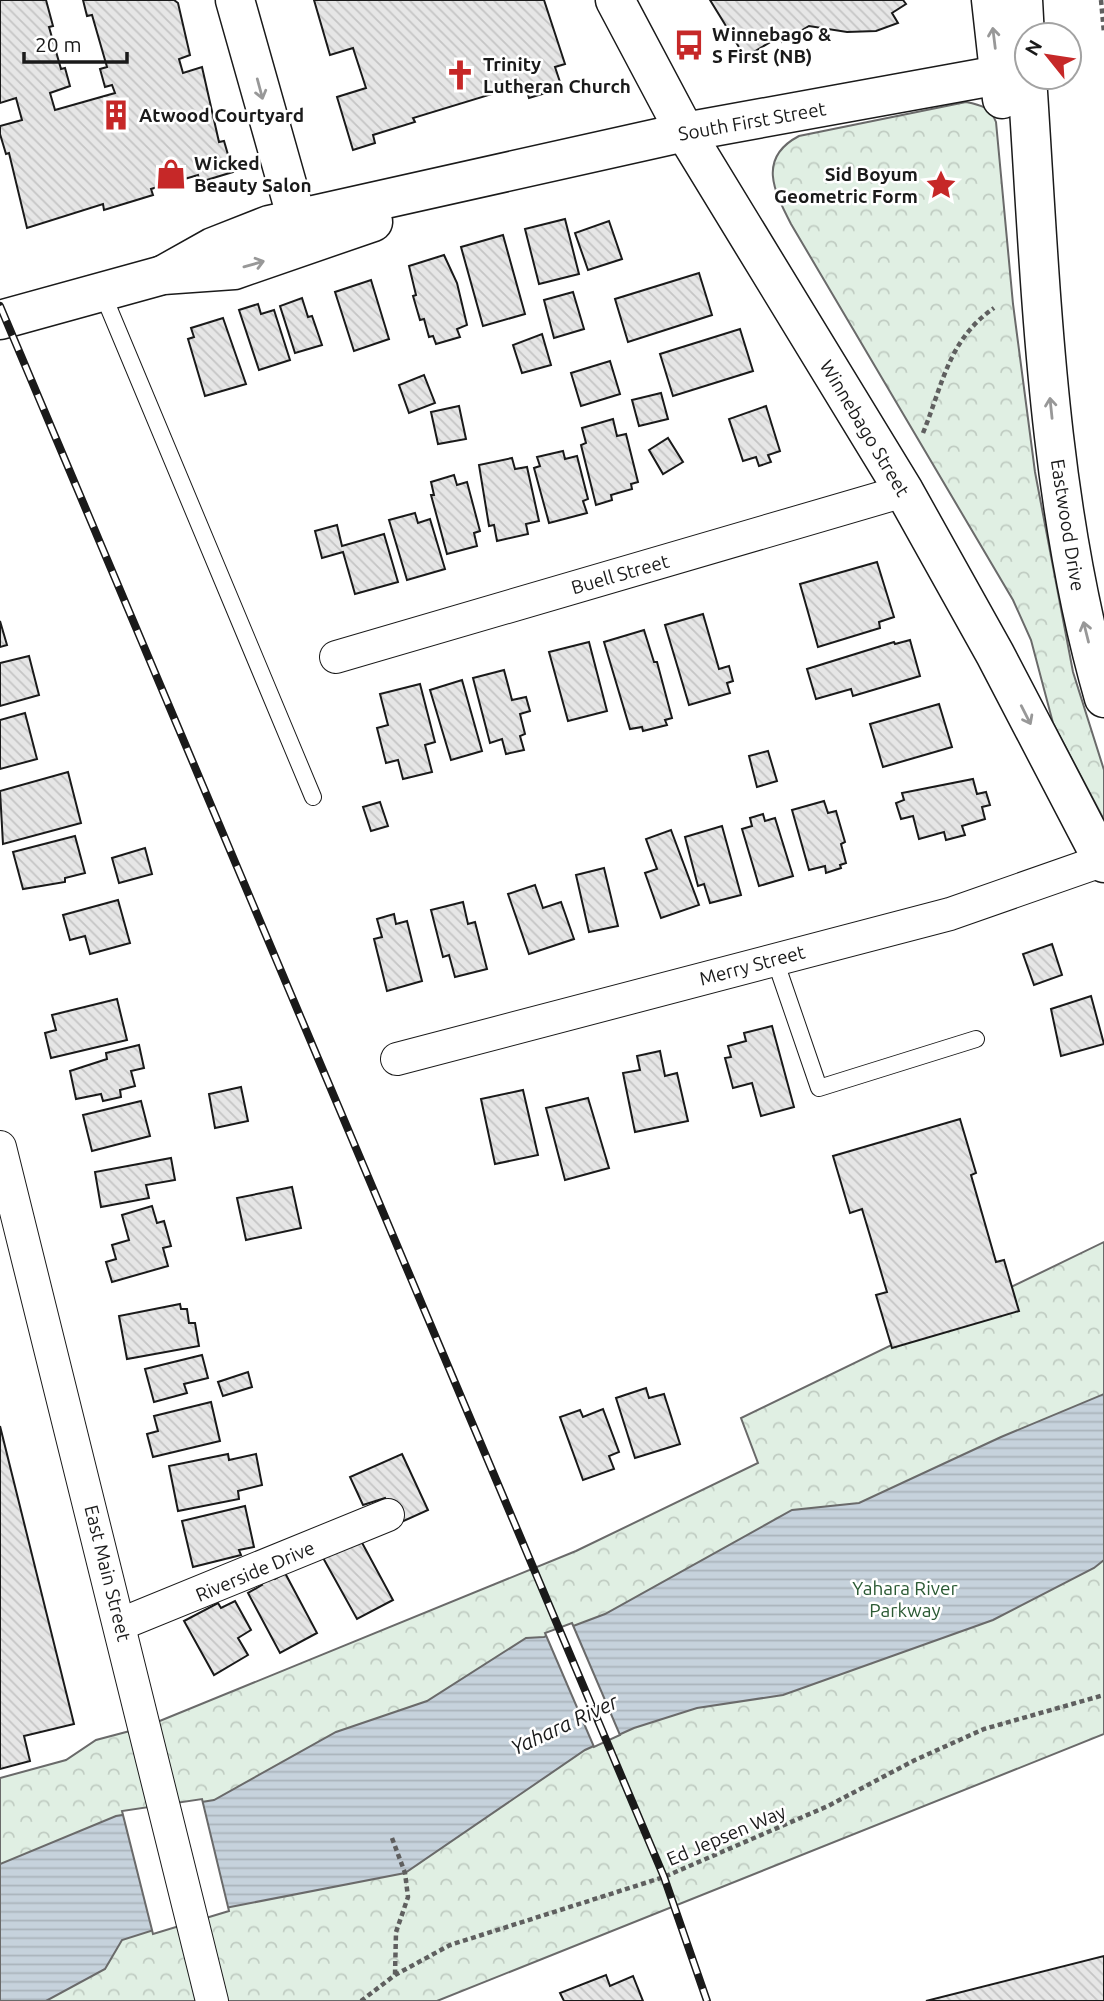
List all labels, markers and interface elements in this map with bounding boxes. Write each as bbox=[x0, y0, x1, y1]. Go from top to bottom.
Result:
scale bar bbox=[24, 21, 128, 65]
north arrow bbox=[1013, 21, 1083, 91]
place label: Winnebago & S First (NB) bbox=[712, 23, 831, 67]
one-way arrow bbox=[988, 27, 1001, 50]
bus stop icon: Winnebago & S First (NB) bbox=[672, 28, 706, 62]
text: 20 m bbox=[35, 32, 82, 56]
text: N bbox=[1020, 36, 1046, 59]
place label: Trinity Lutheran Church bbox=[483, 53, 631, 97]
church icon: Trinity Lutheran Church bbox=[443, 58, 477, 92]
one-way arrow bbox=[254, 78, 267, 100]
street label: South First Street bbox=[676, 97, 828, 145]
building icon: Atwood Courtyard bbox=[99, 98, 133, 132]
place label: Atwood Courtyard bbox=[139, 104, 304, 126]
place label: Wicked Beauty Salon bbox=[194, 152, 312, 196]
shop icon: Wicked Beauty Salon bbox=[154, 157, 188, 191]
place label: Sid Boyum Geometric Form bbox=[774, 163, 918, 207]
place icon: Sid Boyum Geometric Form bbox=[924, 168, 958, 202]
one-way arrow bbox=[243, 256, 265, 269]
street label: Winnebago Street bbox=[816, 356, 915, 501]
one-way arrow bbox=[1045, 397, 1058, 419]
street label: Eastwood Drive bbox=[1047, 457, 1089, 593]
street label: Buell Street bbox=[569, 549, 672, 598]
one-way arrow bbox=[1079, 621, 1092, 644]
one-way arrow bbox=[1020, 704, 1033, 725]
street label: Merry Street bbox=[697, 940, 808, 990]
street label: East Main Street bbox=[80, 1503, 136, 1644]
street label: Riverside Drive bbox=[192, 1536, 318, 1606]
park label: Yahara River Parkway bbox=[852, 1577, 958, 1621]
water label: Yahara River bbox=[507, 1688, 622, 1759]
street label: Ed Jepsen Way bbox=[663, 1800, 789, 1870]

